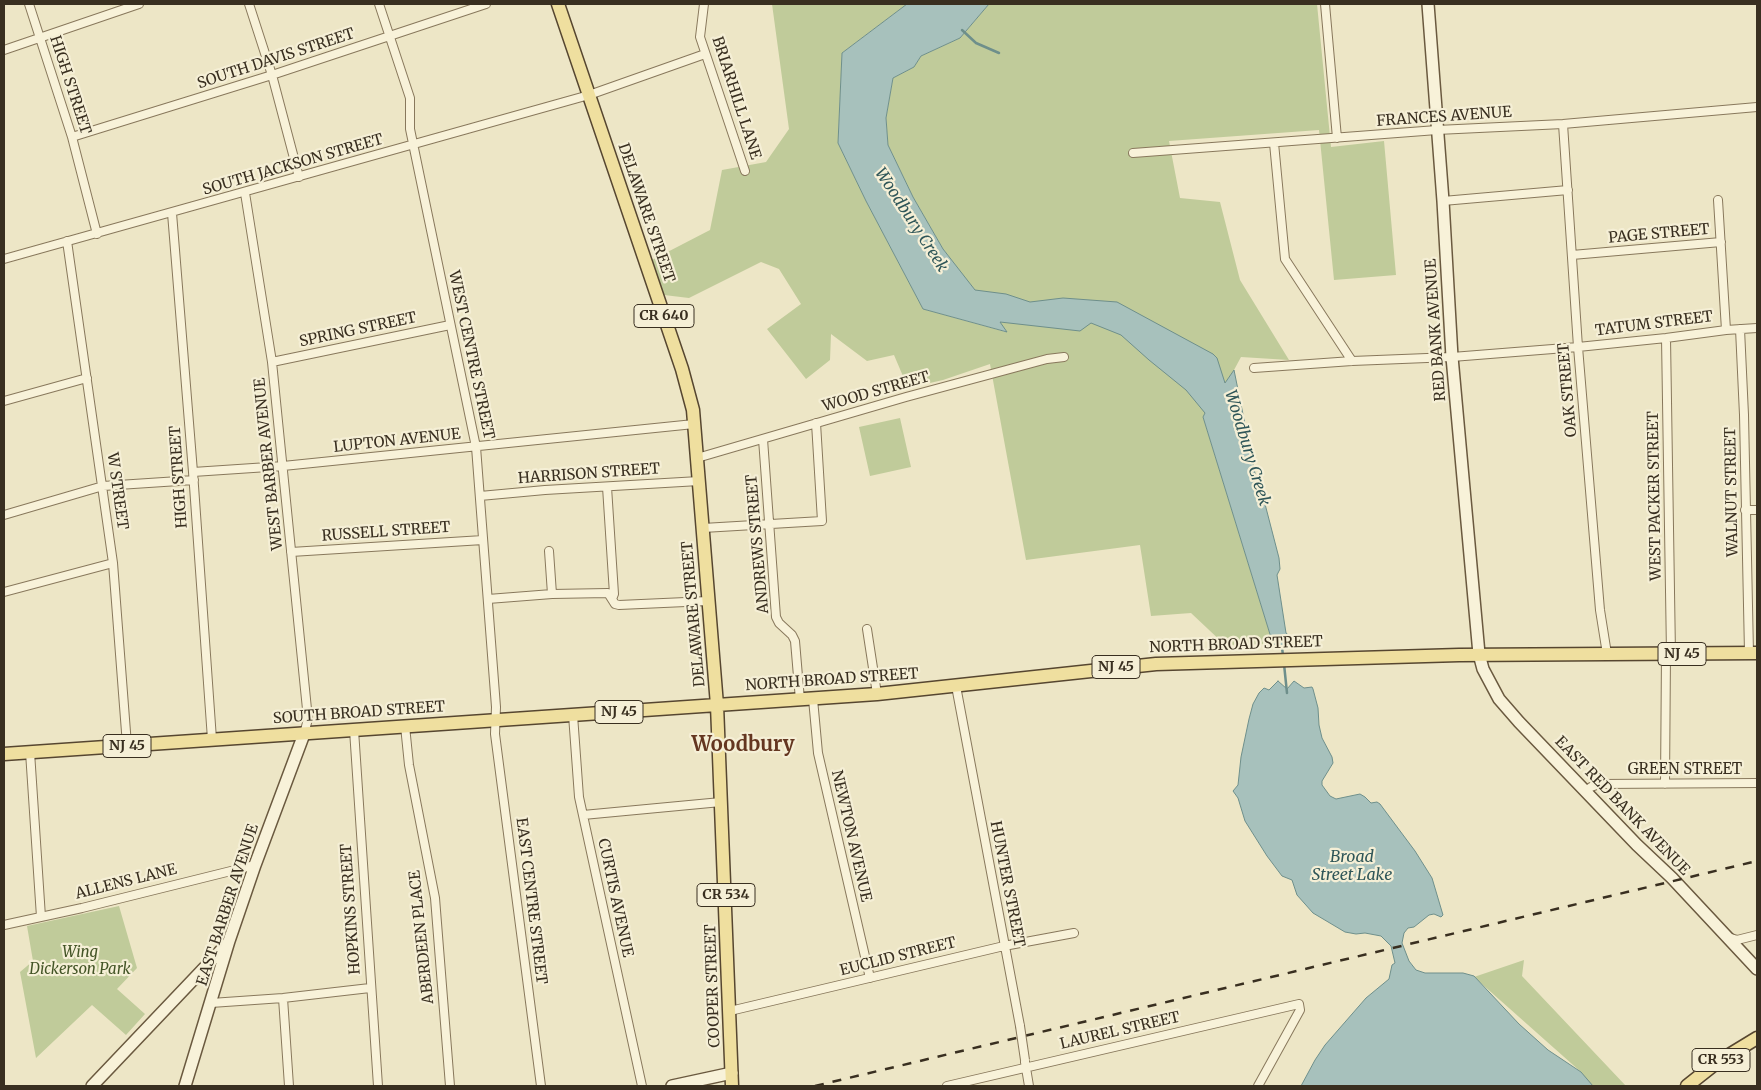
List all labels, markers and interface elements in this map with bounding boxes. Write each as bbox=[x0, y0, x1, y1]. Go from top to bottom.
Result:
street label: SOUTH DAVIS STREET bbox=[195, 25, 357, 93]
street label: HIGH STREET bbox=[46, 33, 94, 137]
street label: BRIARHILL LANE bbox=[708, 34, 764, 162]
street label: FRANCES AVENUE bbox=[1376, 103, 1512, 131]
street label: SOUTH JACKSON STREET bbox=[201, 131, 385, 199]
street label: DELAWARE STREET bbox=[614, 141, 678, 285]
water label: Woodbury Creek bbox=[870, 164, 952, 276]
street label: PAGE STREET bbox=[1608, 221, 1710, 247]
street label: RED BANK AVENUE bbox=[1422, 258, 1450, 402]
street label: WEST CENTRE STREET bbox=[444, 269, 498, 441]
road number: CR 640 bbox=[634, 304, 694, 328]
street label: TATUM STREET bbox=[1594, 308, 1714, 340]
street label: SPRING STREET bbox=[298, 309, 418, 351]
street label: OAK STREET bbox=[1555, 342, 1581, 438]
street label: WOOD STREET bbox=[820, 368, 932, 416]
street label: WEST BARBER AVENUE bbox=[251, 377, 287, 551]
water label: Woodbury Creek bbox=[1220, 388, 1274, 508]
street label: WEST PACKER STREET bbox=[1645, 411, 1665, 581]
street label: HIGH STREET bbox=[166, 425, 192, 529]
street label: LUPTON AVENUE bbox=[332, 425, 462, 457]
street label: WALNUT STREET bbox=[1722, 427, 1742, 557]
street label: W STREET bbox=[103, 451, 131, 531]
street label: HARRISON STREET bbox=[517, 460, 661, 488]
street label: ANDREWS STREET bbox=[743, 474, 773, 614]
street label: RUSSELL STREET bbox=[321, 519, 451, 545]
street label: DELAWARE STREET bbox=[679, 540, 709, 688]
street label: NORTH BROAD STREET bbox=[1149, 633, 1323, 657]
road number: NJ 45 bbox=[1658, 642, 1706, 666]
road number: NJ 45 bbox=[1092, 656, 1140, 679]
street label: NORTH BROAD STREET bbox=[745, 665, 919, 695]
street label: SOUTH BROAD STREET bbox=[272, 698, 446, 728]
road number: NJ 45 bbox=[595, 700, 643, 724]
district label: Woodbury bbox=[691, 733, 795, 757]
street label: EAST RED BANK AVENUE bbox=[1551, 733, 1693, 879]
road number: NJ 45 bbox=[103, 734, 151, 758]
street label: GREEN STREET bbox=[1628, 761, 1742, 779]
street label: NEWTON AVENUE bbox=[827, 768, 875, 904]
street label: EAST CENTRE STREET bbox=[512, 817, 550, 985]
street label: HUNTER STREET bbox=[986, 819, 1028, 949]
street label: EAST BARBER AVENUE bbox=[193, 822, 263, 988]
street label: CURTIS AVENUE bbox=[594, 837, 636, 959]
street label: HOPKINS STREET bbox=[337, 843, 365, 975]
water label: Broad Street Lake bbox=[1312, 847, 1392, 885]
street label: ALLENS LANE bbox=[73, 861, 179, 903]
street label: ABERDEEN PLACE bbox=[406, 869, 438, 1005]
road number: CR 534 bbox=[697, 884, 755, 906]
street label: COOPER STREET bbox=[702, 924, 724, 1048]
street label: EUCLID STREET bbox=[838, 934, 958, 980]
park label: Wing Dickerson Park bbox=[29, 944, 131, 979]
street label: LAUREL STREET bbox=[1058, 1008, 1182, 1054]
road number: CR 553 bbox=[1692, 1048, 1750, 1072]

